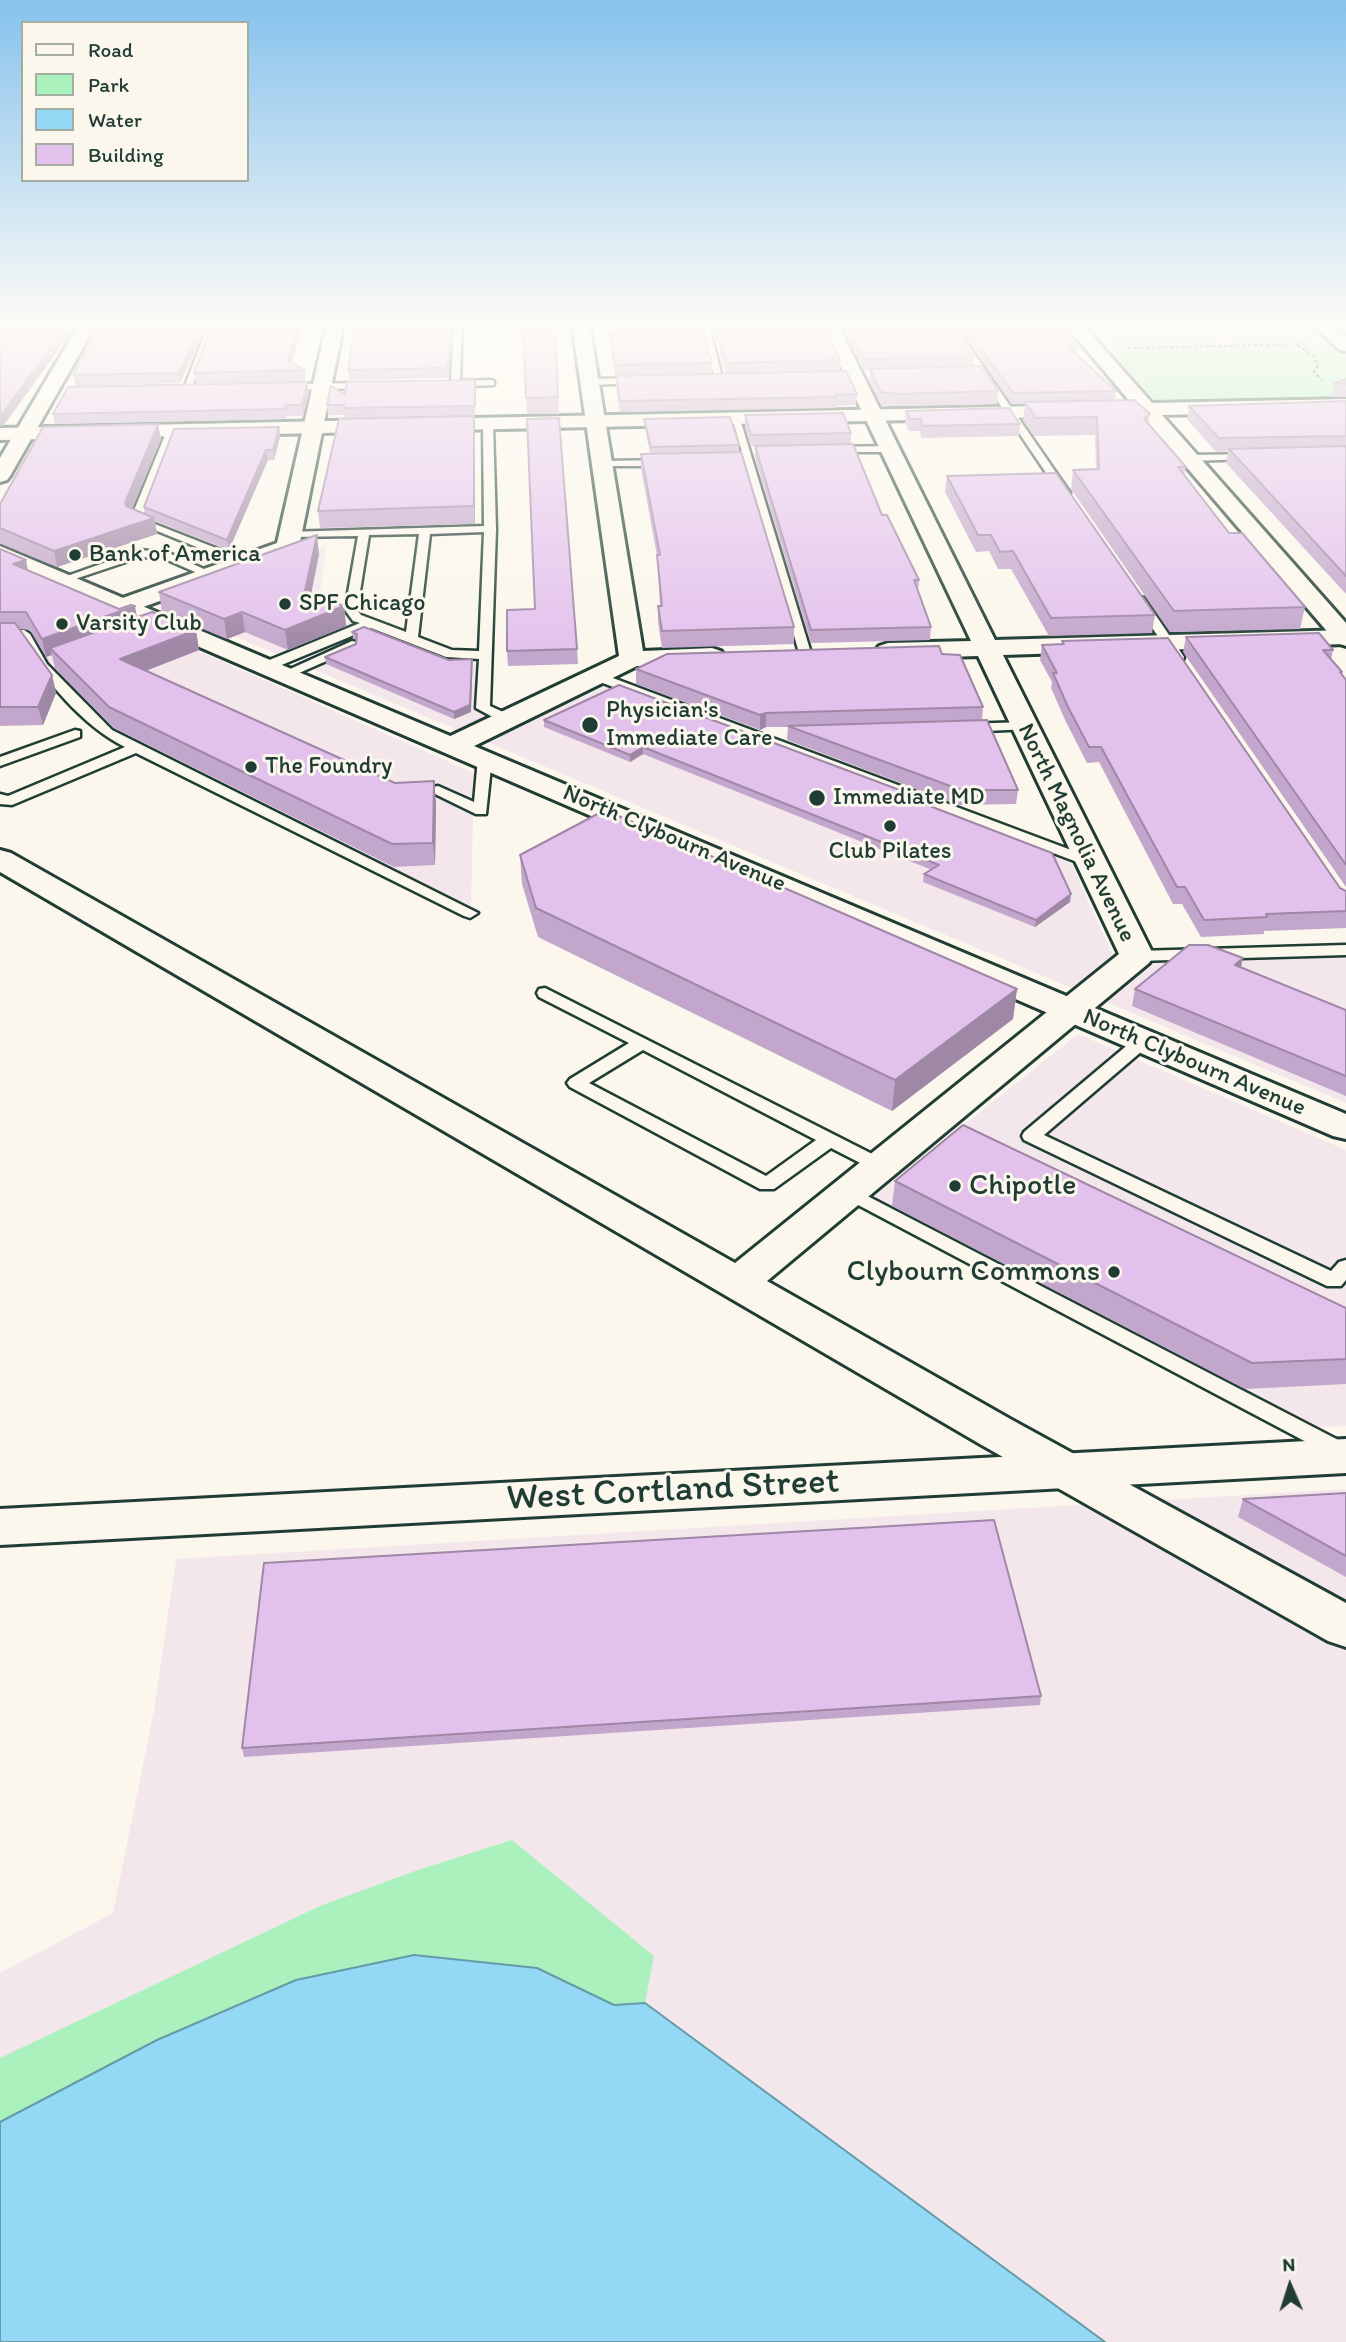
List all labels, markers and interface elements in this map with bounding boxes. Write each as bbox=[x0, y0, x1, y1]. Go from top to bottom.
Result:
legend bbox=[21, 21, 248, 182]
text: Road bbox=[88, 37, 133, 62]
text: Park bbox=[88, 72, 129, 97]
text: Water bbox=[88, 107, 142, 132]
text: Building bbox=[88, 142, 164, 167]
place label: Bank of America bbox=[89, 541, 261, 569]
marker: Bank of America bbox=[67, 547, 83, 563]
place label: SPF Chicago bbox=[299, 590, 426, 618]
marker: SPF Chicago bbox=[277, 596, 293, 612]
place label: Varsity Club bbox=[76, 610, 202, 638]
marker: Varsity Club bbox=[54, 616, 70, 632]
place label: Physician's Immediate Care bbox=[606, 697, 772, 753]
marker: Physician's Immediate Care bbox=[580, 715, 600, 735]
street label: North Magnolia Avenue bbox=[1011, 719, 1141, 947]
place label: The Foundry bbox=[265, 753, 392, 781]
marker: The Foundry bbox=[243, 759, 259, 775]
street label: North Clybourn Avenue bbox=[558, 779, 790, 899]
place label: Immediate MD bbox=[833, 784, 984, 812]
marker: Immediate MD bbox=[807, 788, 827, 808]
marker: Club Pilates bbox=[882, 818, 898, 834]
place label: Club Pilates bbox=[828, 838, 952, 866]
street label: North Clybourn Avenue bbox=[1078, 1003, 1310, 1123]
place label: Chipotle bbox=[969, 1168, 1076, 1204]
marker: Chipotle bbox=[947, 1178, 963, 1194]
place label: Clybourn Commons bbox=[846, 1254, 1100, 1290]
marker: Clybourn Commons bbox=[1106, 1264, 1122, 1280]
street label: West Cortland Street bbox=[505, 1460, 841, 1522]
north arrow bbox=[1255, 2251, 1325, 2321]
text: N bbox=[1282, 2253, 1296, 2276]

